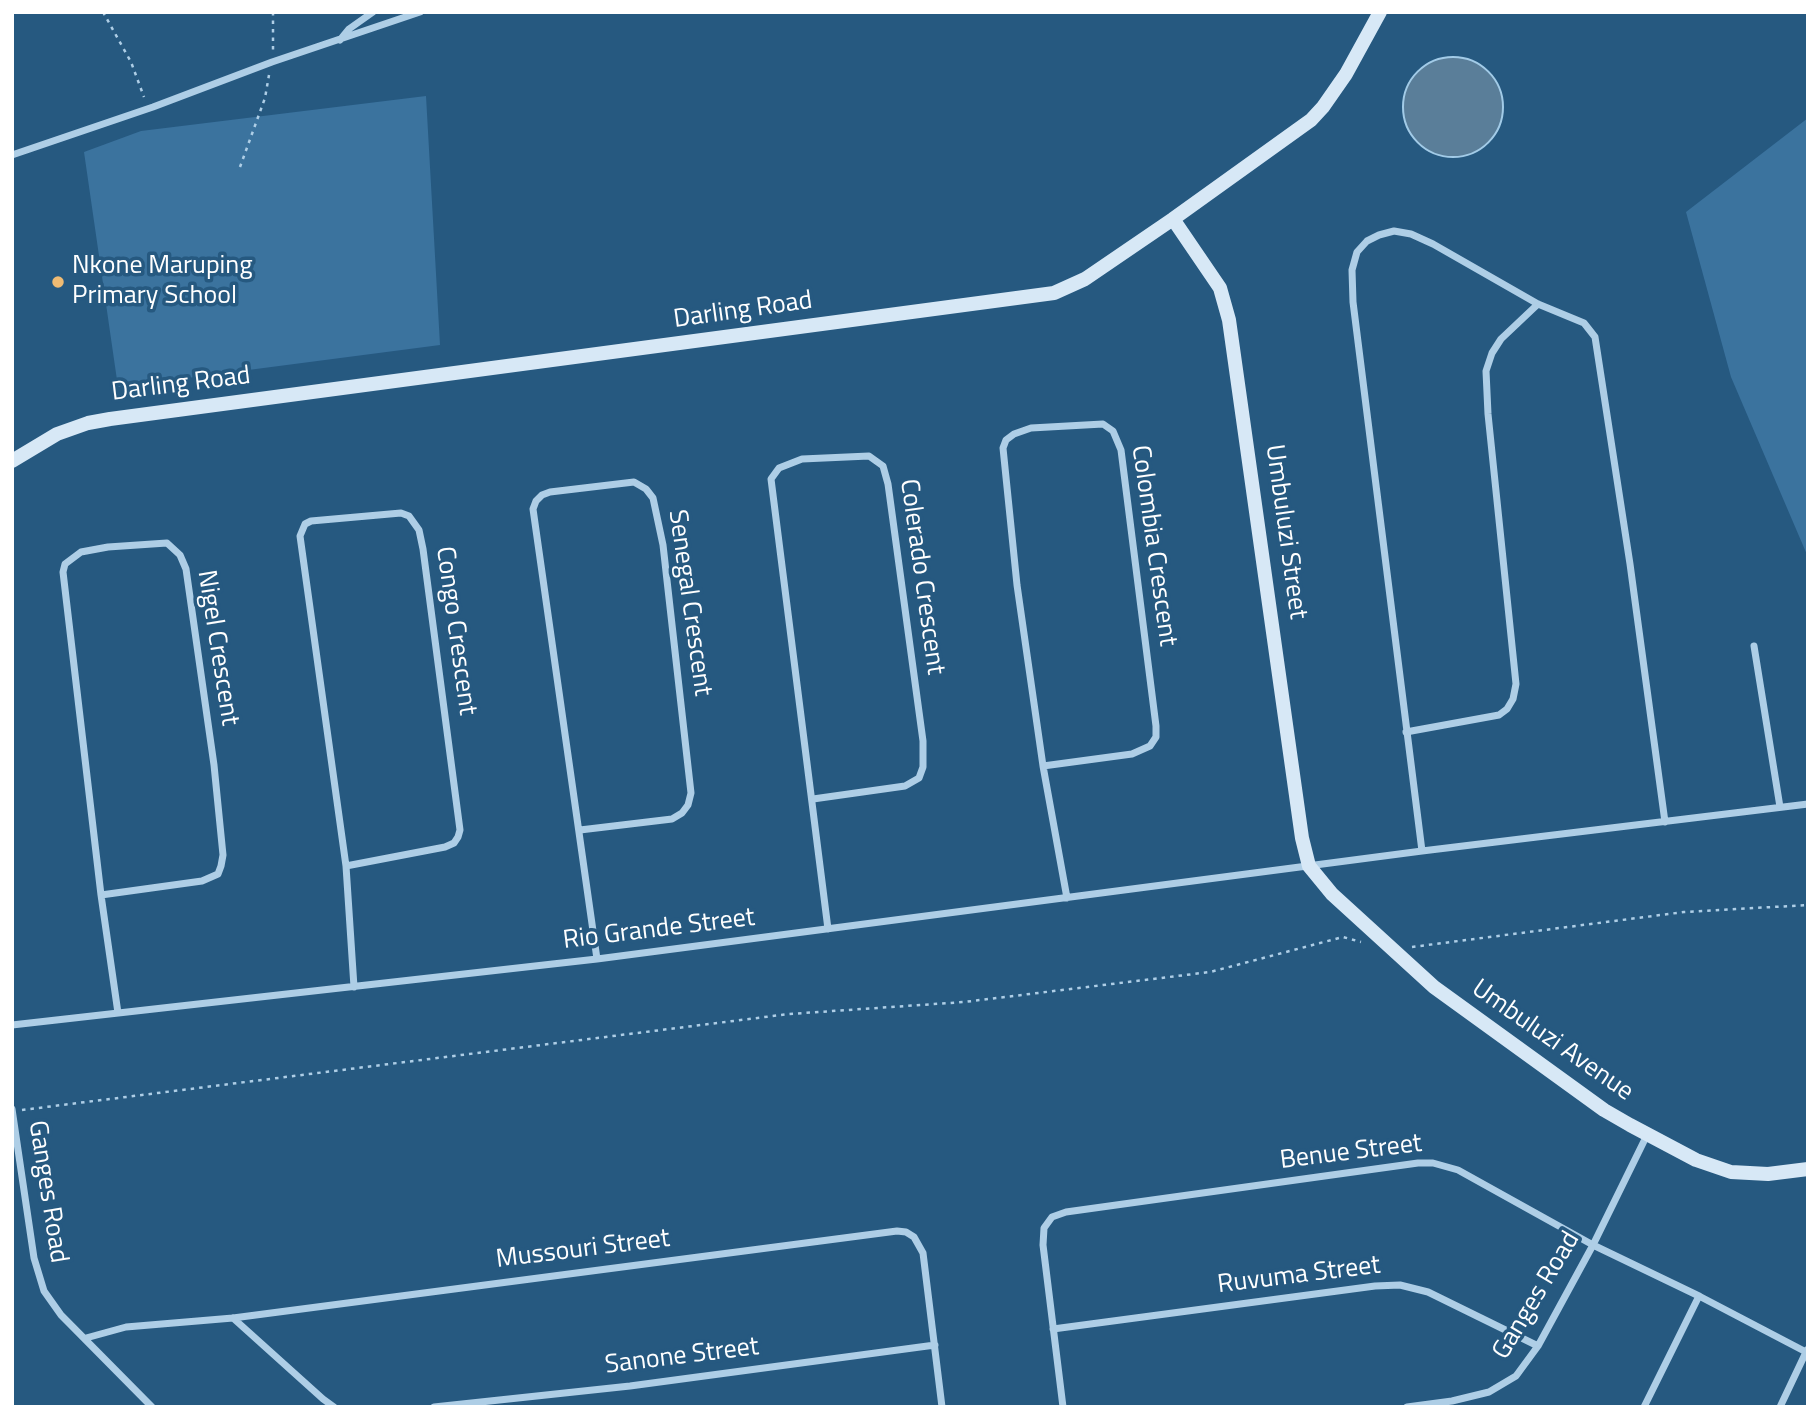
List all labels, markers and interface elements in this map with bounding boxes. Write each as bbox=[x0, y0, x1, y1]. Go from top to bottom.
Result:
place label: Nkone Maruping Primary School bbox=[72, 251, 253, 312]
marker: Nkone Maruping Primary School bbox=[50, 274, 66, 290]
street label: Darling Road bbox=[672, 286, 814, 336]
street label: Darling Road bbox=[110, 361, 252, 409]
street label: Umbuluzi Street bbox=[1257, 443, 1313, 621]
street label: Colombia Crescent bbox=[1123, 444, 1183, 648]
street label: Colerado Crescent bbox=[892, 477, 950, 677]
street label: Senegal Crescent bbox=[660, 508, 718, 698]
street label: Congo Crescent bbox=[428, 545, 482, 717]
street label: Nigel Crescent bbox=[189, 568, 245, 728]
street label: Rio Grande Street bbox=[561, 903, 757, 957]
street label: Umbuluzi Avenue bbox=[1465, 974, 1639, 1108]
street label: Ganges Road bbox=[20, 1119, 74, 1265]
street label: Benue Street bbox=[1278, 1129, 1424, 1177]
street label: Mussouri Street bbox=[494, 1224, 672, 1276]
street label: Ganges Road bbox=[1487, 1226, 1587, 1366]
street label: Ruvuma Street bbox=[1216, 1251, 1382, 1301]
street label: Sanone Street bbox=[603, 1332, 761, 1382]

